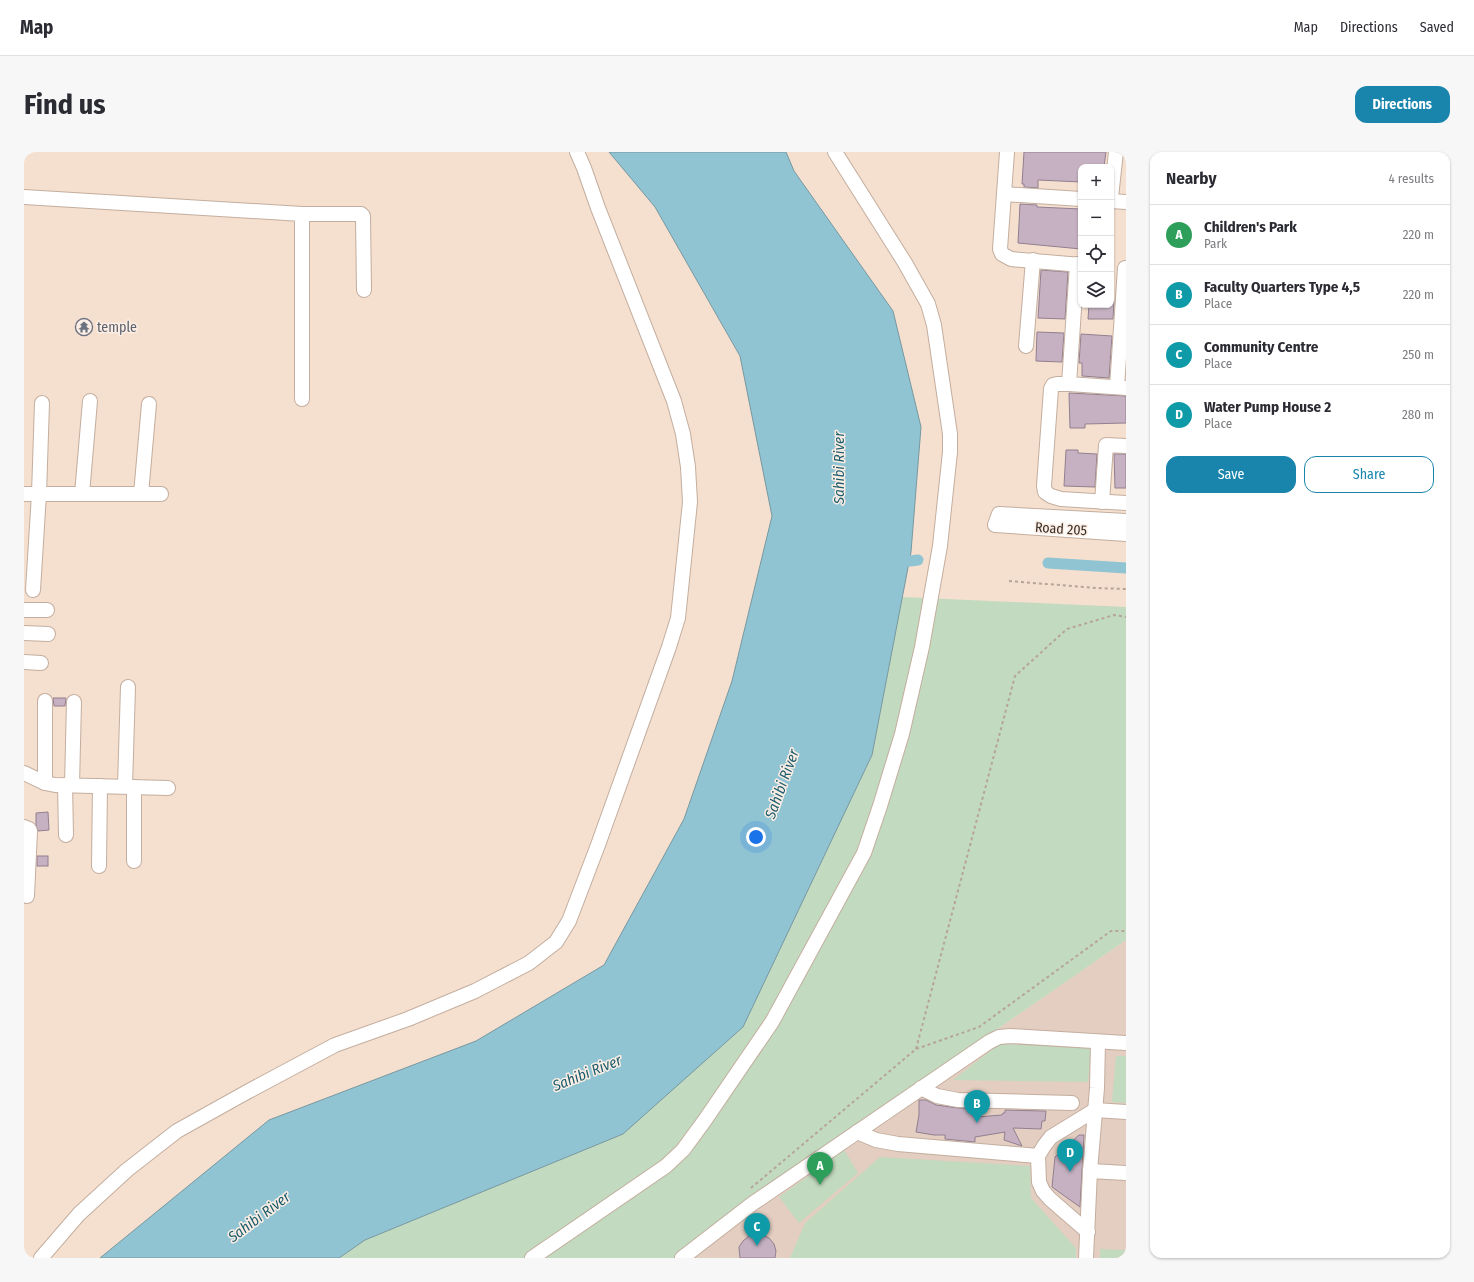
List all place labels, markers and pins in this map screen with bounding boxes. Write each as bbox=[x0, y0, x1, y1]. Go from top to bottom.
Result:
temple icon: temple bbox=[74, 317, 94, 337]
place label: temple bbox=[97, 319, 137, 336]
pin: B bbox=[964, 1090, 990, 1123]
pin: D bbox=[1057, 1139, 1083, 1172]
pin: A bbox=[807, 1152, 833, 1185]
pin: C bbox=[744, 1213, 770, 1246]

